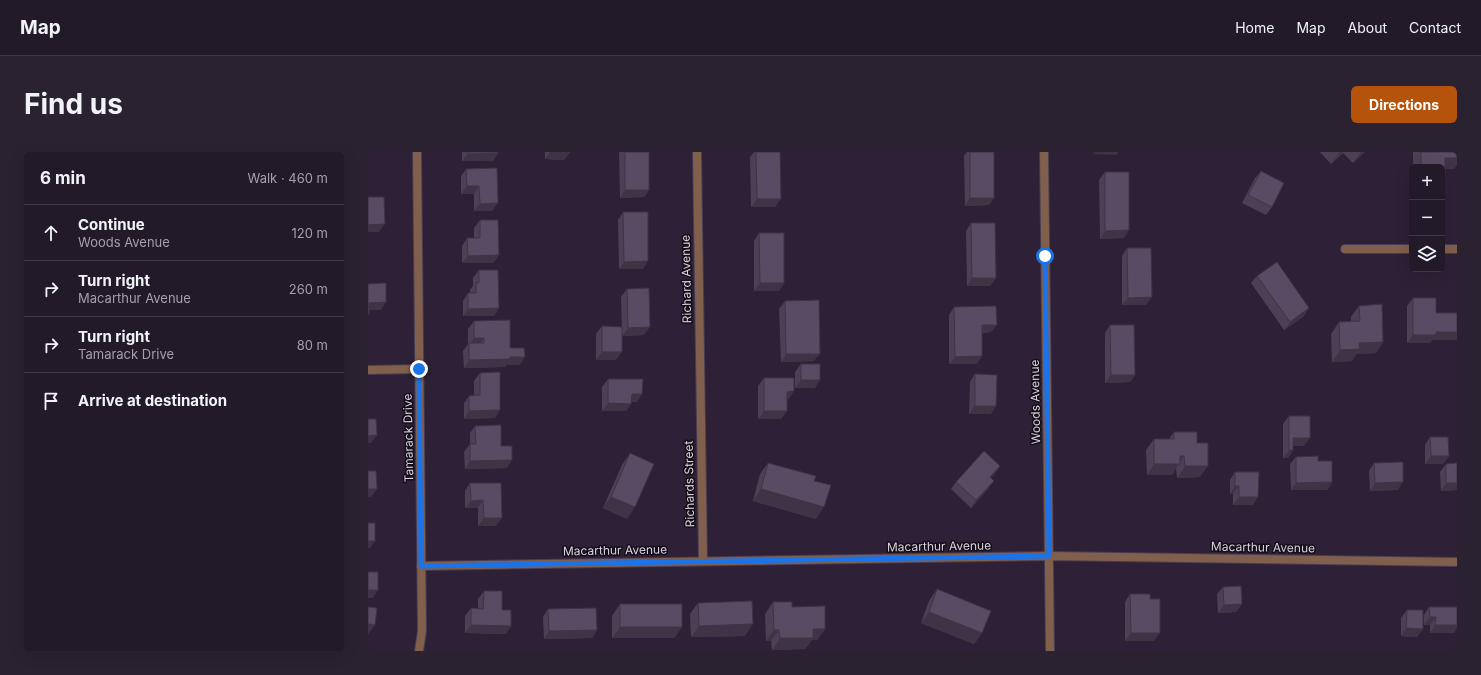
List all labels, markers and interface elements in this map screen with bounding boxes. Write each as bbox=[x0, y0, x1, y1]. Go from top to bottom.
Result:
text: Map bbox=[20, 16, 61, 39]
text: Home bbox=[1235, 19, 1274, 36]
text: Map bbox=[1296, 19, 1326, 36]
text: About bbox=[1348, 19, 1387, 36]
text: Contact bbox=[1409, 19, 1461, 36]
button: Directions bbox=[1351, 86, 1457, 123]
text: Find us bbox=[24, 87, 123, 121]
map controls bbox=[1409, 164, 1445, 272]
button: + bbox=[1409, 164, 1445, 200]
text: 6 min bbox=[40, 168, 86, 188]
text: Walk · 460 m bbox=[248, 170, 328, 186]
button: − bbox=[1409, 200, 1445, 236]
text: Continue bbox=[78, 215, 145, 234]
icon: ahead bbox=[40, 222, 62, 244]
text: 120 m bbox=[292, 225, 328, 241]
text: Woods Avenue bbox=[78, 234, 170, 250]
street label: Richard Avenue bbox=[678, 235, 694, 323]
button: layers bbox=[1409, 236, 1445, 272]
route start bbox=[1036, 247, 1054, 265]
text: Turn right bbox=[78, 271, 150, 290]
icon: right bbox=[40, 278, 62, 300]
text: 260 m bbox=[289, 281, 328, 297]
text: Macarthur Avenue bbox=[78, 290, 191, 306]
text: Turn right bbox=[78, 327, 150, 346]
icon: right bbox=[40, 334, 62, 356]
text: 80 m bbox=[297, 337, 328, 353]
text: Tamarack Drive bbox=[78, 346, 174, 362]
street label: Woods Avenue bbox=[1027, 359, 1043, 445]
route end bbox=[410, 360, 428, 378]
icon: arrive bbox=[40, 390, 62, 412]
text: Arrive at destination bbox=[78, 391, 227, 410]
street label: Tamarack Drive bbox=[400, 394, 416, 482]
street label: Richards Street bbox=[681, 441, 697, 527]
street label: Macarthur Avenue bbox=[887, 538, 991, 554]
street label: Macarthur Avenue bbox=[1211, 539, 1315, 555]
street label: Macarthur Avenue bbox=[563, 542, 667, 558]

